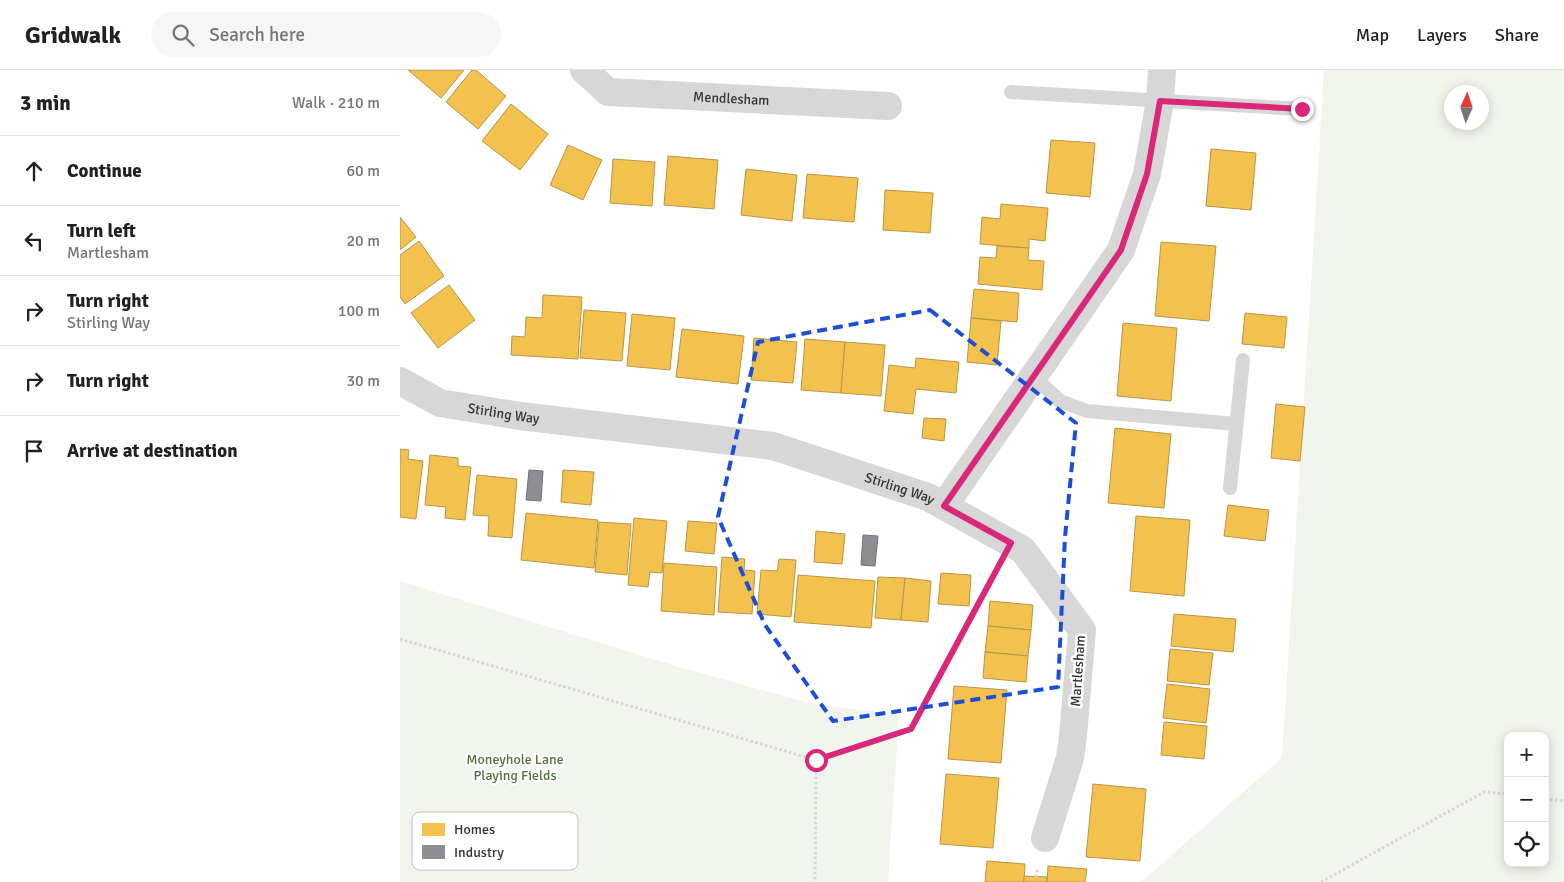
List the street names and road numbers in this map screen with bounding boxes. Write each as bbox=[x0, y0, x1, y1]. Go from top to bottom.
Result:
street label: Mendlesham bbox=[693, 88, 770, 109]
street label: Stirling Way bbox=[466, 399, 541, 427]
street label: Stirling Way bbox=[863, 468, 938, 508]
street label: Martlesham bbox=[1067, 635, 1089, 707]

